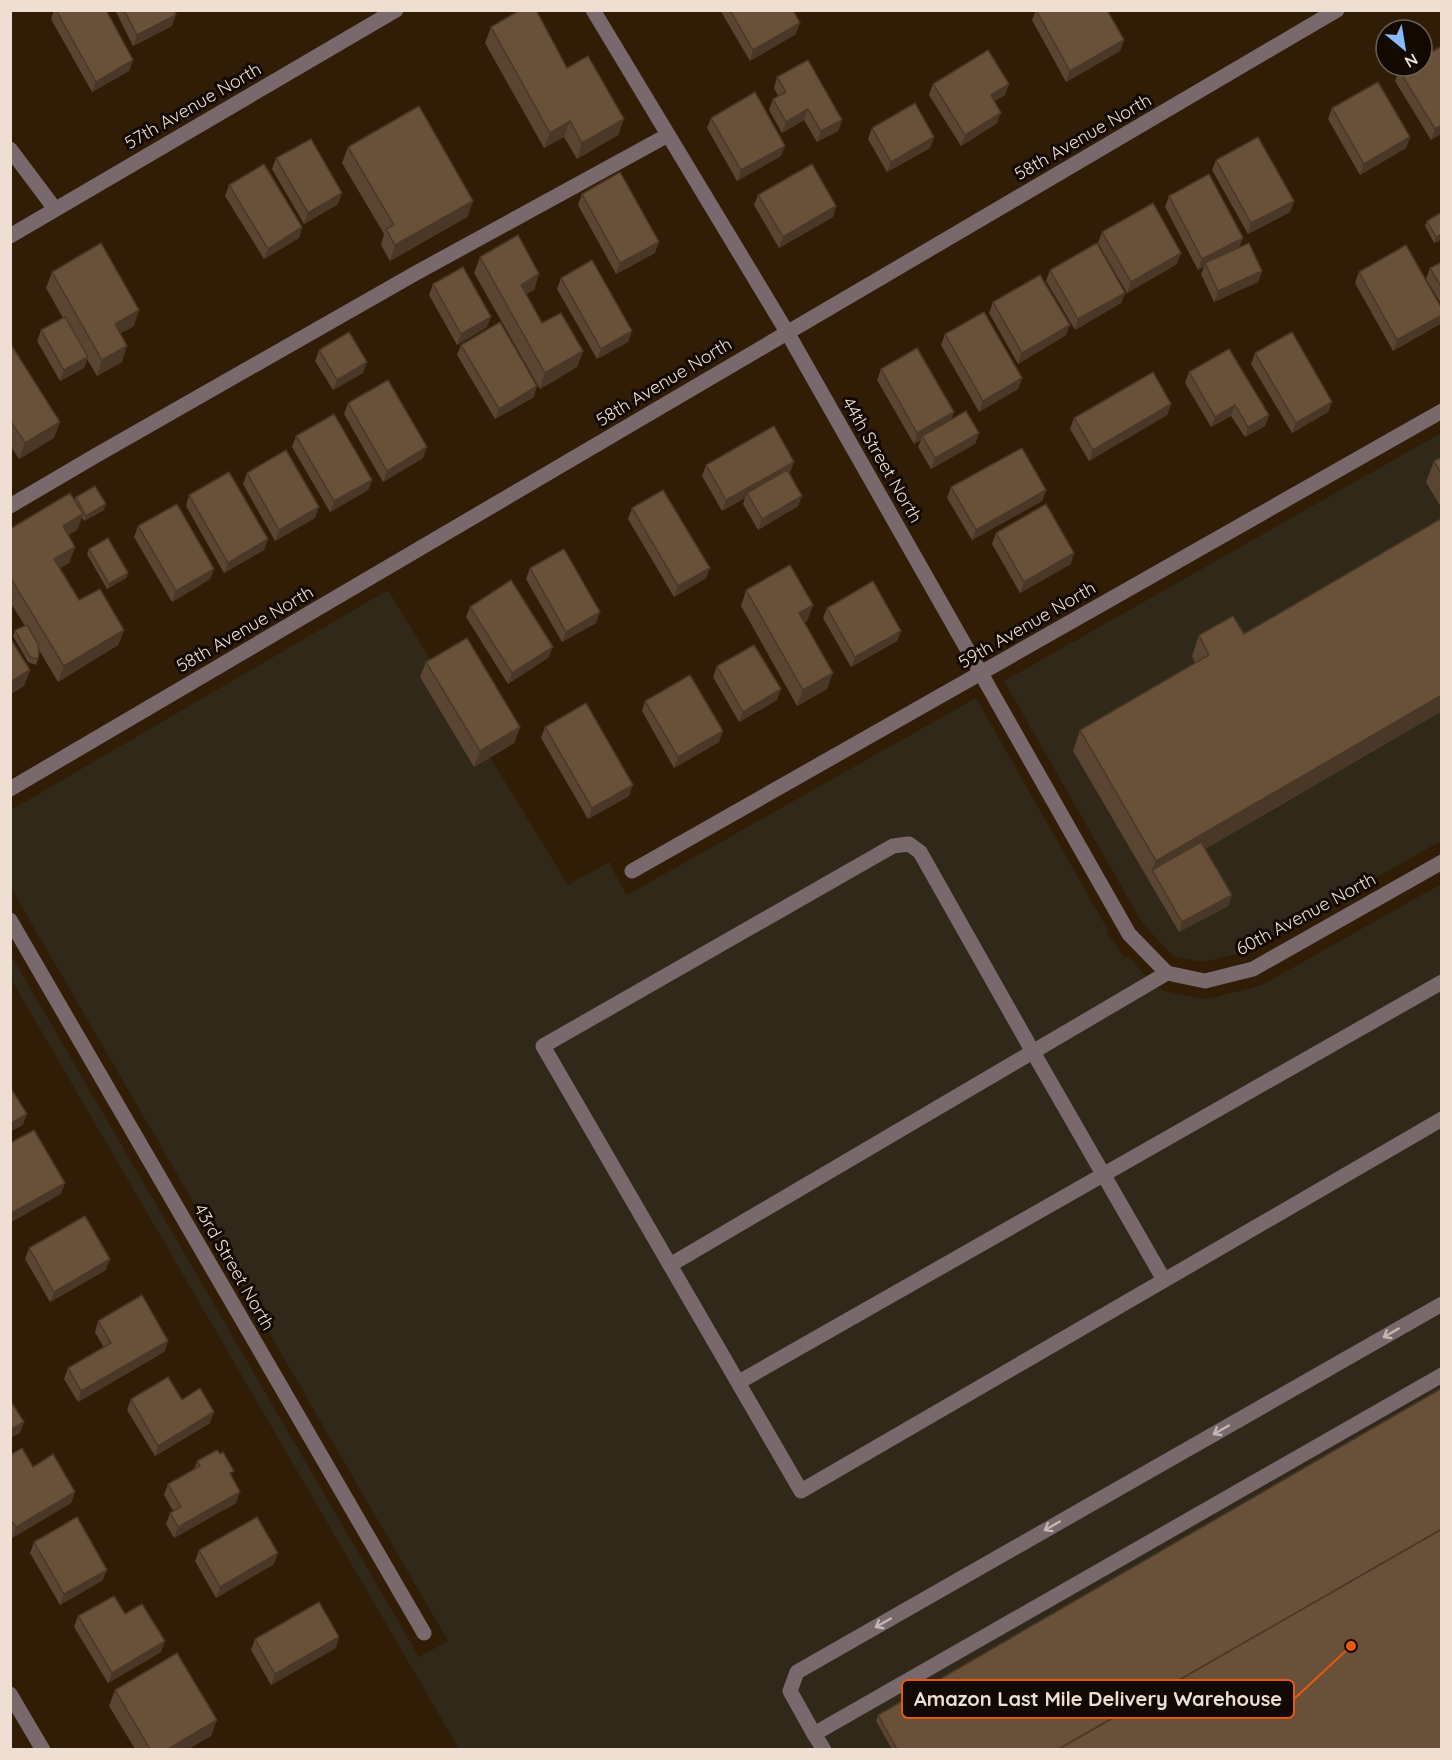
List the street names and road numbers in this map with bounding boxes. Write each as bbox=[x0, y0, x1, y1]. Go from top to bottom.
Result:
street label: 57th Avenue North bbox=[120, 57, 265, 154]
street label: 58th Avenue North bbox=[1010, 88, 1155, 185]
street label: 58th Avenue North bbox=[592, 332, 736, 431]
street label: 44th Street North bbox=[837, 393, 928, 527]
street label: 59th Avenue North bbox=[954, 576, 1100, 673]
street label: 58th Avenue North bbox=[172, 580, 317, 677]
street label: 60th Avenue North bbox=[1232, 867, 1380, 960]
street label: 43rd Street North bbox=[189, 1199, 280, 1334]

